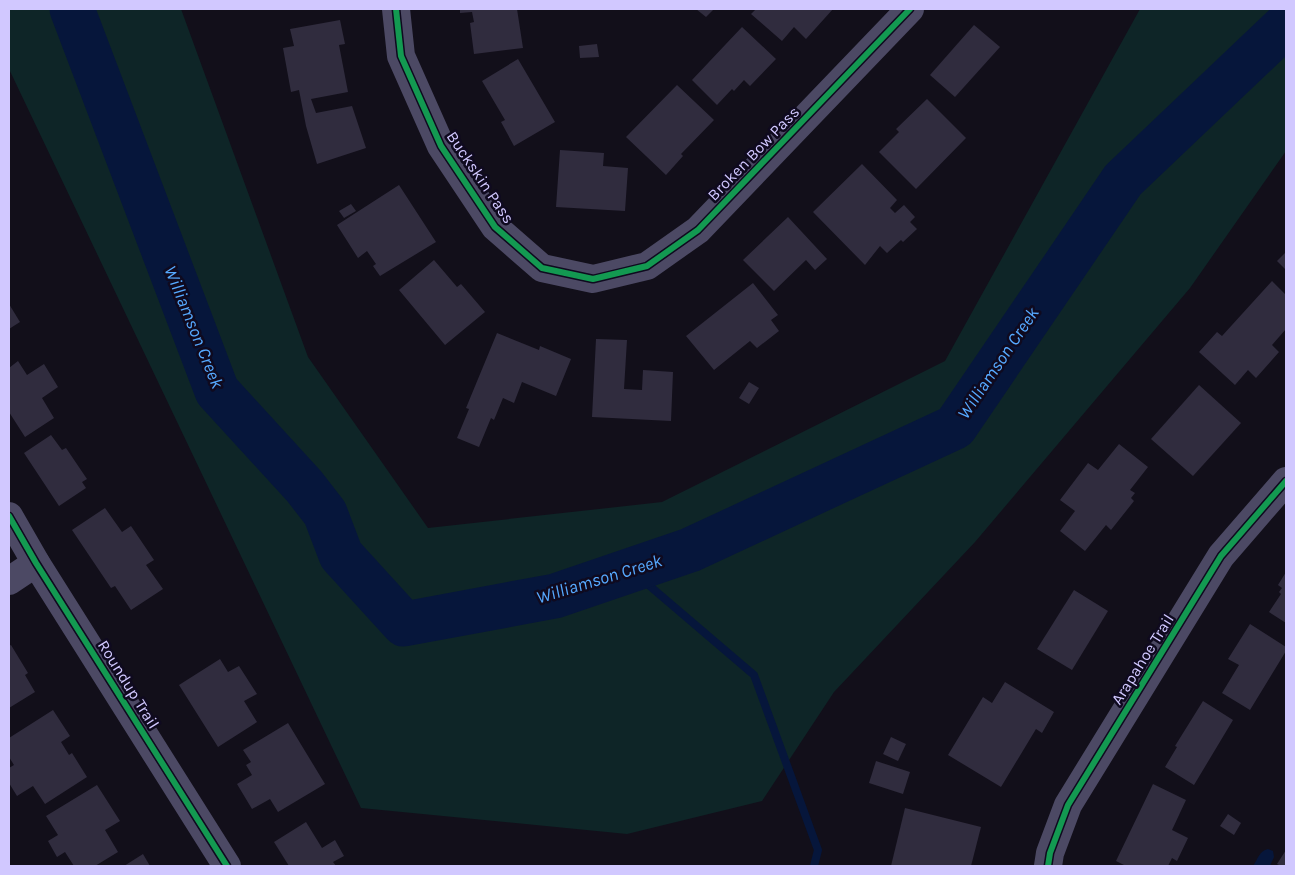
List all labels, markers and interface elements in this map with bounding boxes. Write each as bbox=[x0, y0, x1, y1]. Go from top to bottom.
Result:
street label: Broken Bow Pass bbox=[704, 102, 803, 204]
street label: Buckskin Pass bbox=[443, 128, 518, 227]
water label: Williamson Creek bbox=[159, 262, 229, 392]
water label: Williamson Creek bbox=[952, 302, 1044, 423]
water label: Williamson Creek bbox=[533, 549, 665, 609]
street label: Arapahoe Trail bbox=[1107, 611, 1178, 708]
street label: Roundup Trail bbox=[94, 636, 163, 732]

